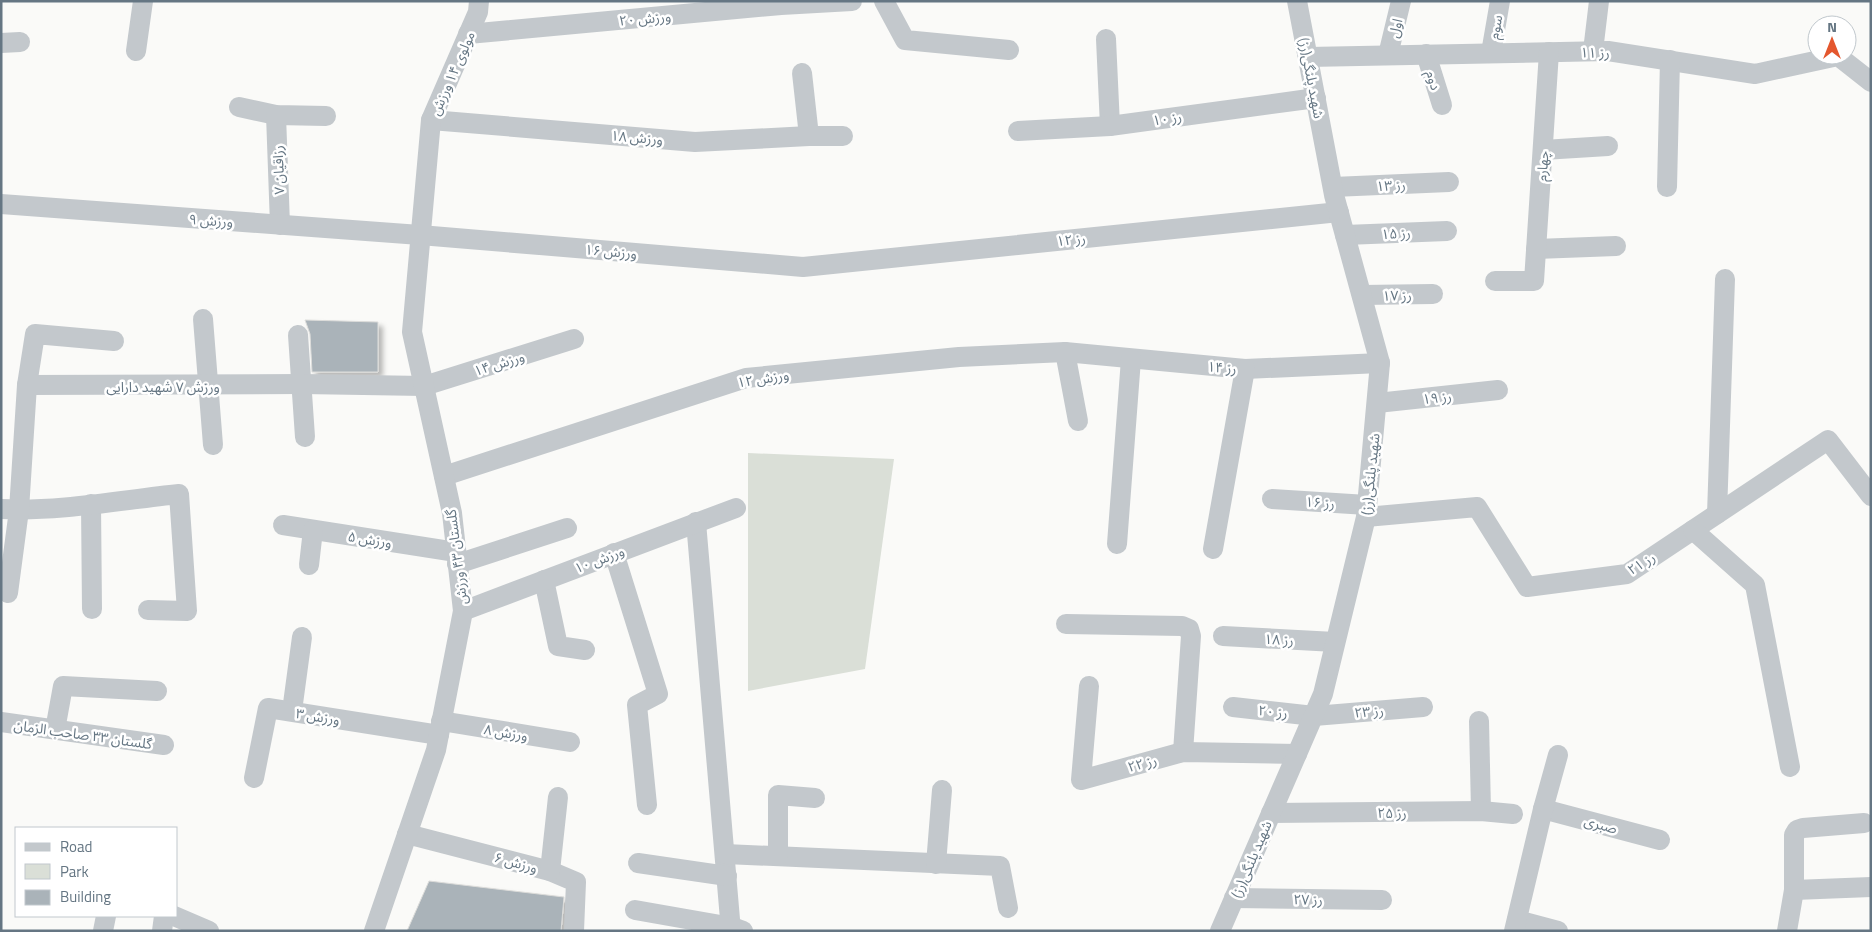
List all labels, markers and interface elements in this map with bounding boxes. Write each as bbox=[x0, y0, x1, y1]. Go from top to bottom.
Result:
street label: ورزش ۲۰ bbox=[618, 5, 672, 31]
street label: سوم bbox=[1483, 13, 1508, 41]
north arrow bbox=[1807, 15, 1857, 65]
street label: اول bbox=[1382, 16, 1408, 40]
text: N bbox=[1827, 16, 1837, 37]
street label: مولوی ۱۴ ورزش bbox=[424, 28, 480, 118]
street label: شهید پلنگی(رز) bbox=[1294, 36, 1330, 120]
street label: رز ۱۱ bbox=[1580, 41, 1610, 63]
street label: دوم bbox=[1420, 68, 1447, 93]
street label: رز ۱۰ bbox=[1151, 106, 1183, 130]
street label: ورزش ۱۸ bbox=[610, 124, 664, 150]
street label: رزاقیان ۷ bbox=[267, 145, 289, 195]
street label: چهارم bbox=[1530, 150, 1555, 182]
street label: رز ۱۳ bbox=[1376, 174, 1406, 196]
street label: ورزش ۹ bbox=[188, 208, 234, 232]
street label: رز ۱۵ bbox=[1381, 222, 1411, 244]
street label: رز ۱۲ bbox=[1055, 227, 1087, 251]
street label: ورزش ۱۶ bbox=[584, 238, 638, 264]
street label: رز ۱۷ bbox=[1382, 284, 1412, 306]
street label: ورزش ۱۴ bbox=[471, 345, 527, 381]
street label: رز ۱۴ bbox=[1206, 355, 1238, 379]
street label: ورزش ۱۲ bbox=[736, 364, 790, 392]
street label: ورزش ۷ شهید دارایی bbox=[106, 376, 220, 397]
street label: رز ۱۹ bbox=[1421, 385, 1453, 409]
street label: شهید پلنگی(رز) bbox=[1355, 432, 1385, 516]
street label: رز ۱۶ bbox=[1305, 491, 1335, 513]
street label: گلستان ۴۳ ورزش bbox=[440, 508, 472, 606]
street label: ورزش ۵ bbox=[347, 525, 393, 553]
street label: ورزش ۱۰ bbox=[571, 540, 627, 578]
street label: رز ۲۱ bbox=[1623, 546, 1659, 580]
street label: رز ۱۸ bbox=[1264, 628, 1294, 650]
street label: رز ۲۰ bbox=[1257, 699, 1289, 723]
street label: رز ۲۳ bbox=[1353, 699, 1385, 723]
street label: ورزش ۳ bbox=[295, 702, 341, 730]
street label: گلستان ۳۳ صاحب الزمان bbox=[13, 714, 154, 754]
street label: ورزش ۸ bbox=[483, 718, 529, 746]
street label: رز ۲۲ bbox=[1125, 749, 1159, 777]
street label: رز ۲۵ bbox=[1377, 802, 1407, 823]
street label: صبری bbox=[1582, 810, 1620, 839]
street label: شهید پلنگی(رز) bbox=[1225, 817, 1277, 901]
legend bbox=[15, 827, 178, 917]
text: Road bbox=[60, 835, 92, 858]
street label: ورزش ۶ bbox=[492, 846, 540, 878]
text: Park bbox=[60, 860, 89, 883]
text: Building bbox=[60, 885, 111, 908]
street label: رز ۲۷ bbox=[1293, 888, 1323, 910]

